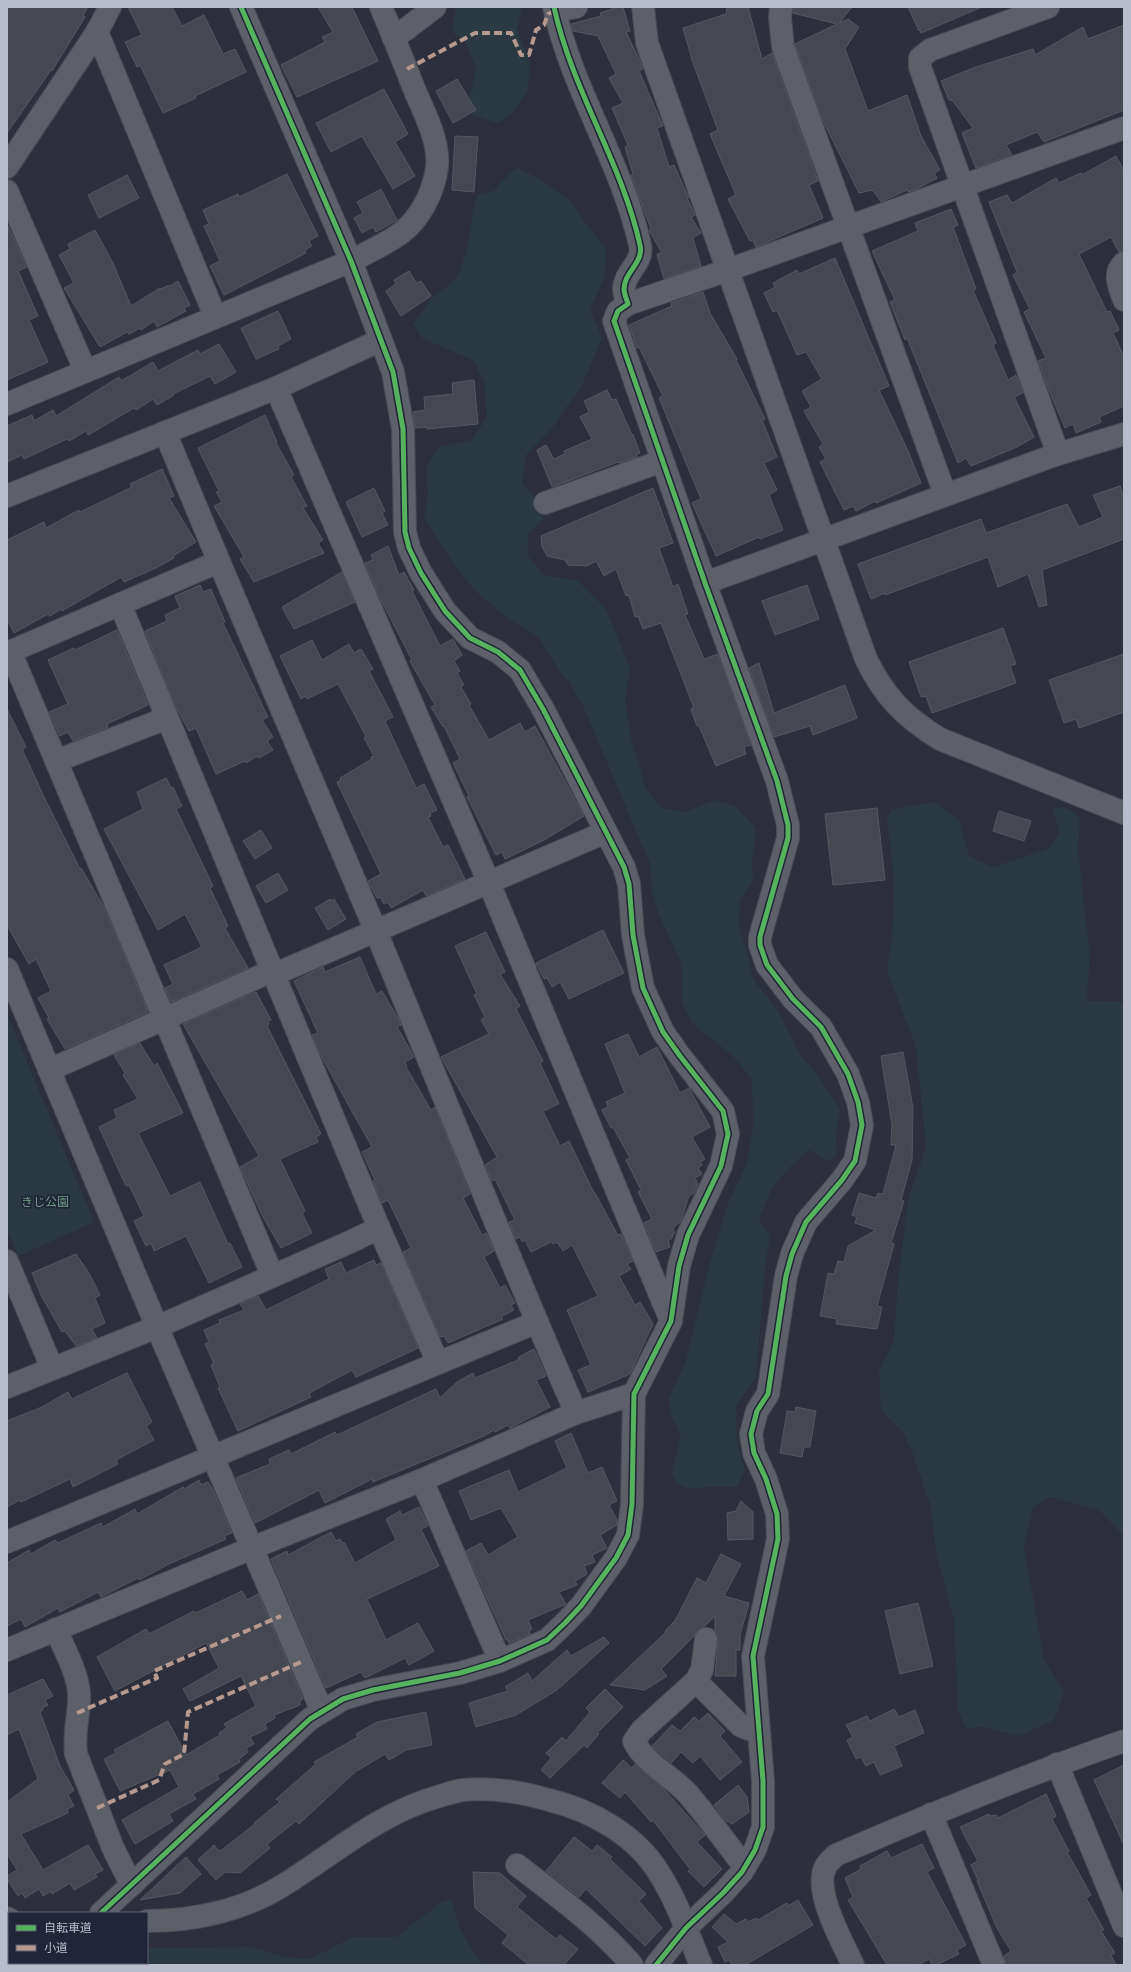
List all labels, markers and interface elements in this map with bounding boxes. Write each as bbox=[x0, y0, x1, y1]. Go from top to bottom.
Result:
park label: きじ公園 bbox=[21, 1194, 69, 1209]
legend bbox=[8, 1912, 148, 1964]
text: 自転車道 bbox=[44, 1920, 92, 1935]
text: 小道 bbox=[44, 1940, 68, 1955]

